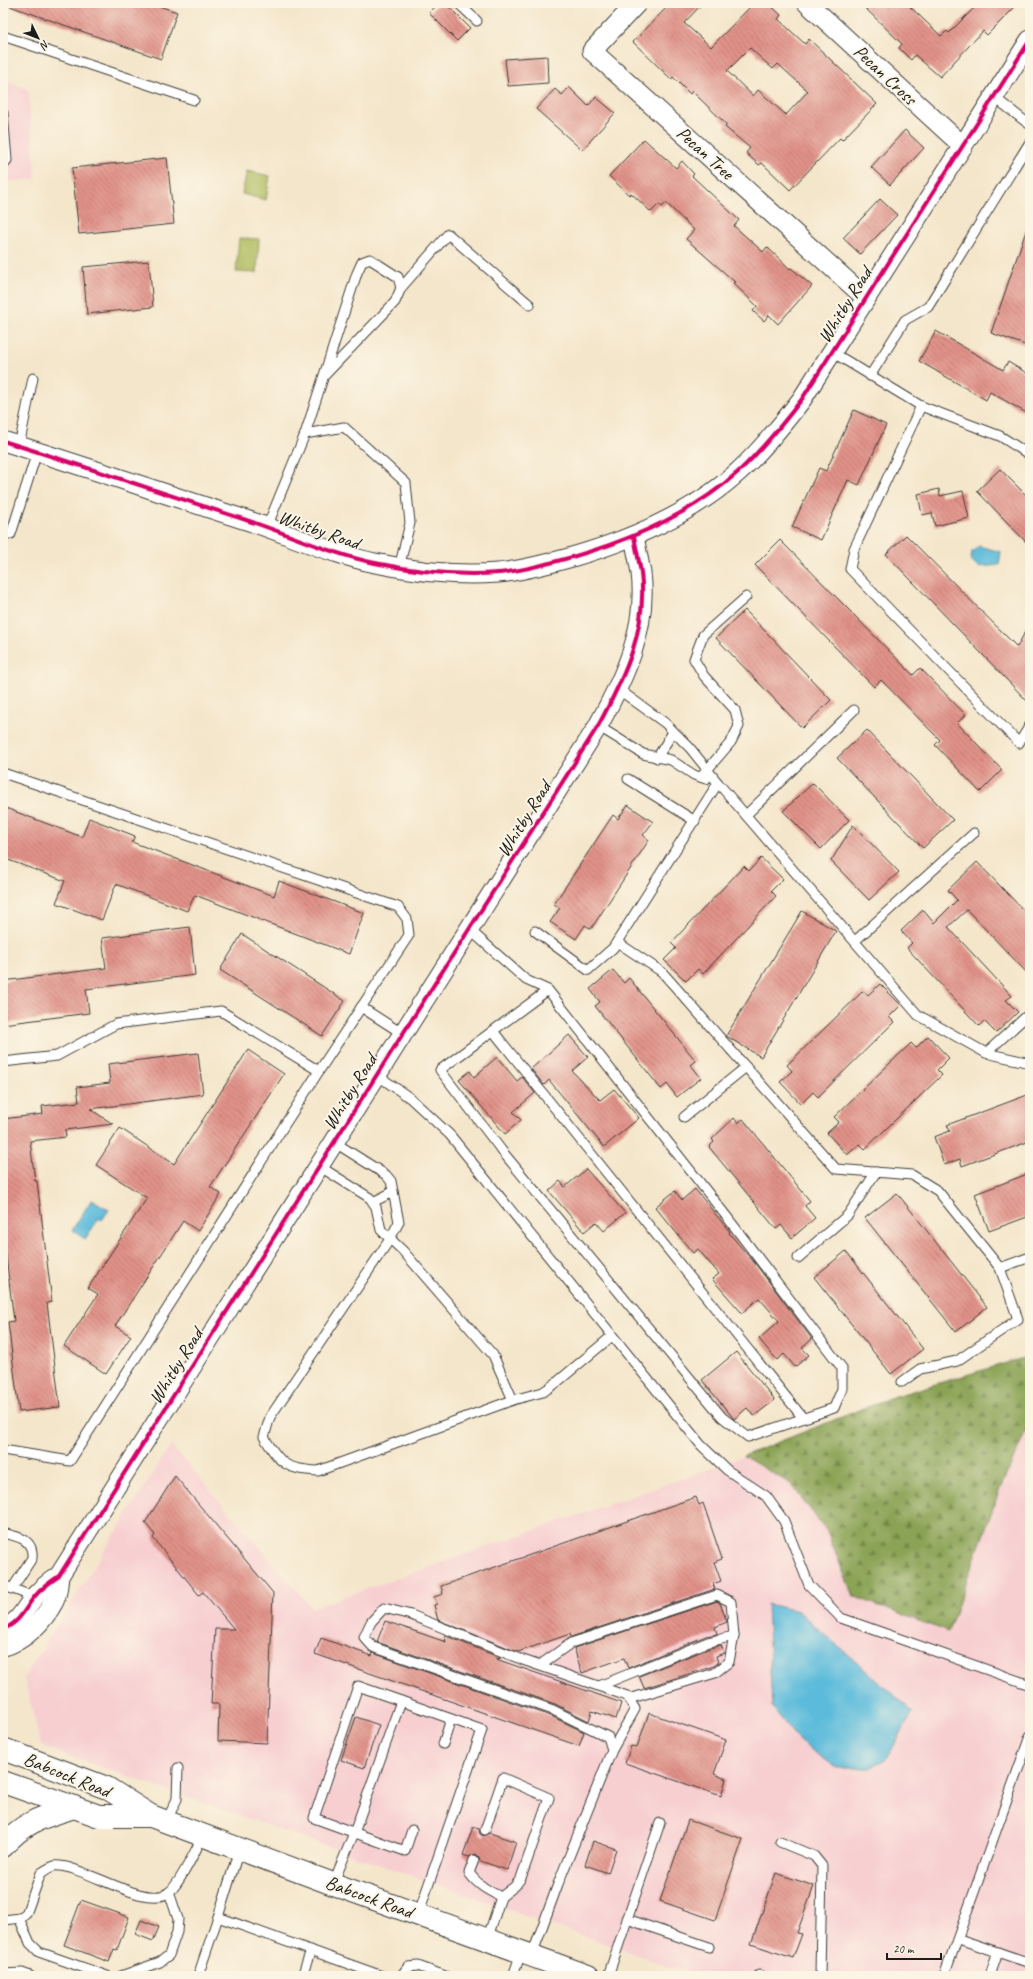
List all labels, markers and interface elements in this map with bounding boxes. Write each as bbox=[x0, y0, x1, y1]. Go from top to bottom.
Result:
north arrow bbox=[18, 18, 58, 58]
text: N bbox=[36, 38, 53, 54]
street label: Pecan Cross bbox=[848, 40, 923, 111]
street label: Pecan Tree bbox=[671, 121, 740, 186]
street label: Whitby Road bbox=[813, 260, 879, 347]
street label: Whitby Road bbox=[275, 505, 366, 556]
street label: Whitby Road bbox=[492, 774, 558, 861]
street label: Whitby Road bbox=[318, 1047, 384, 1134]
street label: Whitby Road bbox=[144, 1321, 210, 1408]
street label: Babcock Road bbox=[20, 1747, 117, 1804]
street label: Babcock Road bbox=[322, 1870, 419, 1925]
scale bar bbox=[887, 1935, 941, 1961]
text: 20 m bbox=[893, 1941, 915, 1957]

